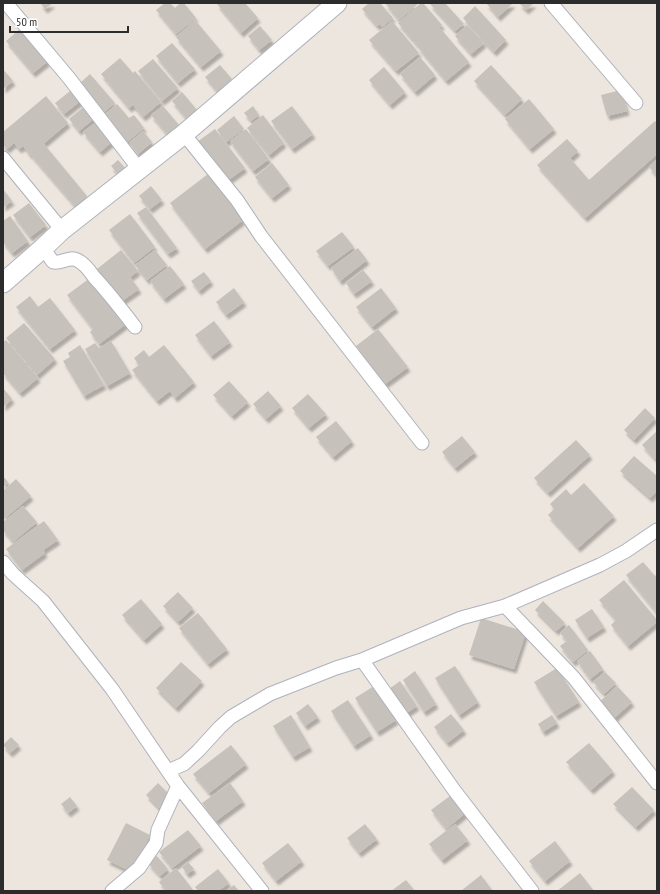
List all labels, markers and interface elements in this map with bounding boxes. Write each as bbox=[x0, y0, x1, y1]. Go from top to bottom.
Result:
scale bar bbox=[10, 8, 128, 34]
text: 50 m bbox=[16, 14, 37, 29]

